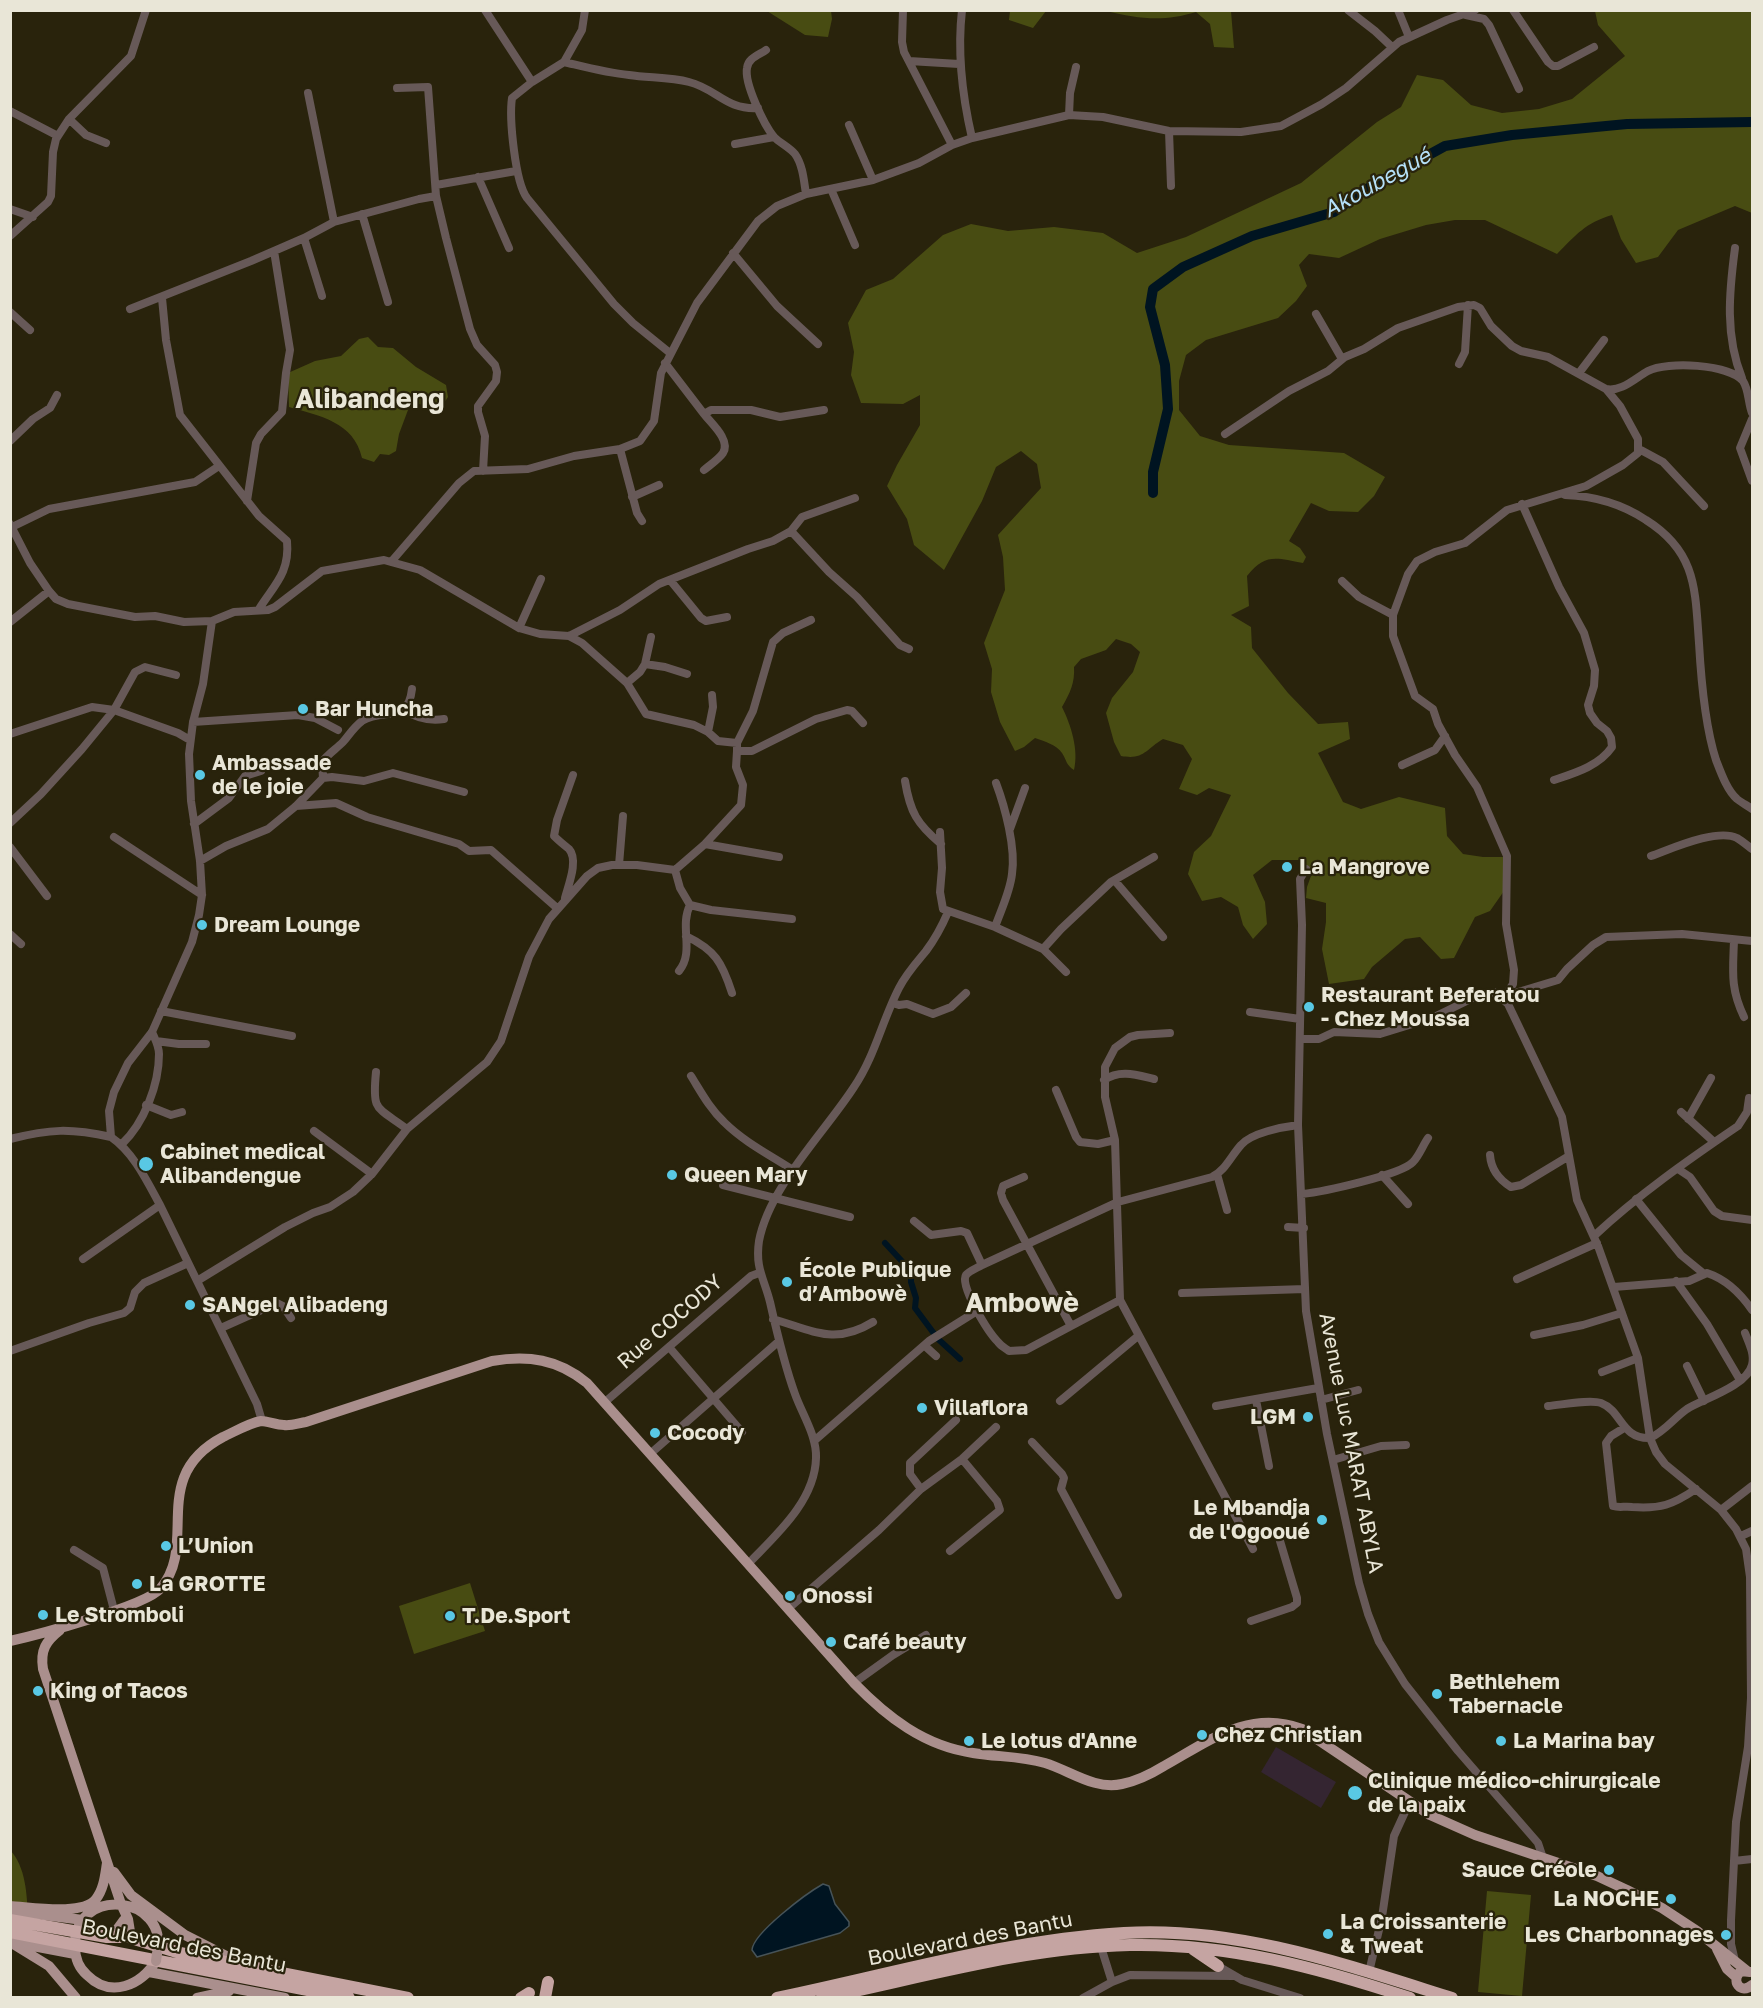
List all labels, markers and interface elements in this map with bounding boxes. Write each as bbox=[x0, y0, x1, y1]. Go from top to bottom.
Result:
water label: Akoubegué bbox=[1319, 143, 1435, 223]
district label: Alibandeng bbox=[295, 383, 445, 415]
place label: Bar Huncha bbox=[315, 696, 434, 722]
marker: Bar Huncha bbox=[296, 702, 310, 716]
place label: Ambassade de le joie bbox=[212, 750, 331, 800]
marker: Ambassade de le joie bbox=[193, 768, 207, 782]
place label: La Mangrove bbox=[1299, 854, 1430, 880]
marker: La Mangrove bbox=[1280, 860, 1294, 874]
place label: Dream Lounge bbox=[214, 912, 360, 938]
marker: Dream Lounge bbox=[195, 918, 209, 932]
place label: Restaurant Beferatou - Chez Moussa bbox=[1321, 982, 1539, 1032]
marker: Restaurant Beferatou - Chez Moussa bbox=[1302, 1000, 1316, 1014]
place label: Cabinet medical Alibandengue bbox=[160, 1139, 325, 1189]
marker: Cabinet medical Alibandengue bbox=[137, 1155, 155, 1173]
place label: Queen Mary bbox=[684, 1162, 808, 1188]
marker: Queen Mary bbox=[665, 1168, 679, 1182]
place label: École Publique d’Ambowè bbox=[799, 1257, 951, 1307]
street label: Rue COCODY bbox=[612, 1269, 728, 1375]
marker: École Publique d’Ambowè bbox=[780, 1275, 794, 1289]
district label: Ambowè bbox=[965, 1287, 1079, 1319]
place label: SANgel Alibadeng bbox=[202, 1292, 388, 1318]
marker: SANgel Alibadeng bbox=[183, 1298, 197, 1312]
street label: Avenue Luc MARAT ABYLA bbox=[1313, 1311, 1389, 1575]
place label: Villaflora bbox=[934, 1395, 1028, 1421]
marker: Villaflora bbox=[915, 1401, 929, 1415]
place label: LGM bbox=[1250, 1404, 1296, 1430]
marker: LGM bbox=[1301, 1410, 1315, 1424]
place label: Cocody bbox=[667, 1420, 745, 1446]
marker: Cocody bbox=[648, 1426, 662, 1440]
place label: Le Mbandja de l'Ogooué bbox=[1189, 1495, 1310, 1545]
marker: Le Mbandja de l'Ogooué bbox=[1315, 1513, 1329, 1527]
place label: L’Union bbox=[178, 1533, 253, 1559]
marker: L’Union bbox=[159, 1539, 173, 1553]
place label: La GROTTE bbox=[149, 1571, 266, 1597]
marker: La GROTTE bbox=[130, 1577, 144, 1591]
place label: Onossi bbox=[802, 1583, 873, 1609]
marker: Onossi bbox=[783, 1589, 797, 1603]
place label: Le Stromboli bbox=[55, 1602, 184, 1628]
place label: T.De.Sport bbox=[462, 1603, 570, 1629]
marker: Le Stromboli bbox=[36, 1608, 50, 1622]
marker: T.De.Sport bbox=[443, 1609, 457, 1623]
place label: Café beauty bbox=[843, 1629, 966, 1655]
marker: Café beauty bbox=[824, 1635, 838, 1649]
place label: Bethlehem Tabernacle bbox=[1449, 1669, 1563, 1719]
place label: King of Tacos bbox=[50, 1678, 188, 1704]
marker: King of Tacos bbox=[31, 1684, 45, 1698]
marker: Bethlehem Tabernacle bbox=[1430, 1687, 1444, 1701]
place label: Chez Christian bbox=[1214, 1722, 1362, 1748]
place label: Le lotus d'Anne bbox=[981, 1728, 1137, 1754]
marker: Chez Christian bbox=[1195, 1728, 1209, 1742]
place label: La Marina bay bbox=[1513, 1728, 1655, 1754]
marker: Le lotus d'Anne bbox=[962, 1734, 976, 1748]
marker: La Marina bay bbox=[1494, 1734, 1508, 1748]
place label: Clinique médico-chirurgicale de la paix bbox=[1368, 1768, 1661, 1818]
marker: Clinique médico-chirurgicale de la paix bbox=[1346, 1784, 1364, 1802]
place label: Sauce Créole bbox=[1461, 1857, 1597, 1883]
marker: Sauce Créole bbox=[1602, 1863, 1616, 1877]
place label: La NOCHE bbox=[1553, 1886, 1659, 1912]
marker: La NOCHE bbox=[1664, 1892, 1678, 1906]
street label: Boulevard des Bantu bbox=[866, 1907, 1074, 1971]
place label: La Croissanterie & Tweat bbox=[1340, 1909, 1506, 1959]
street label: Boulevard des Bantu bbox=[80, 1914, 288, 1978]
place label: Les Charbonnages bbox=[1524, 1922, 1714, 1948]
marker: La Croissanterie & Tweat bbox=[1321, 1927, 1335, 1941]
marker: Les Charbonnages bbox=[1719, 1928, 1733, 1942]

